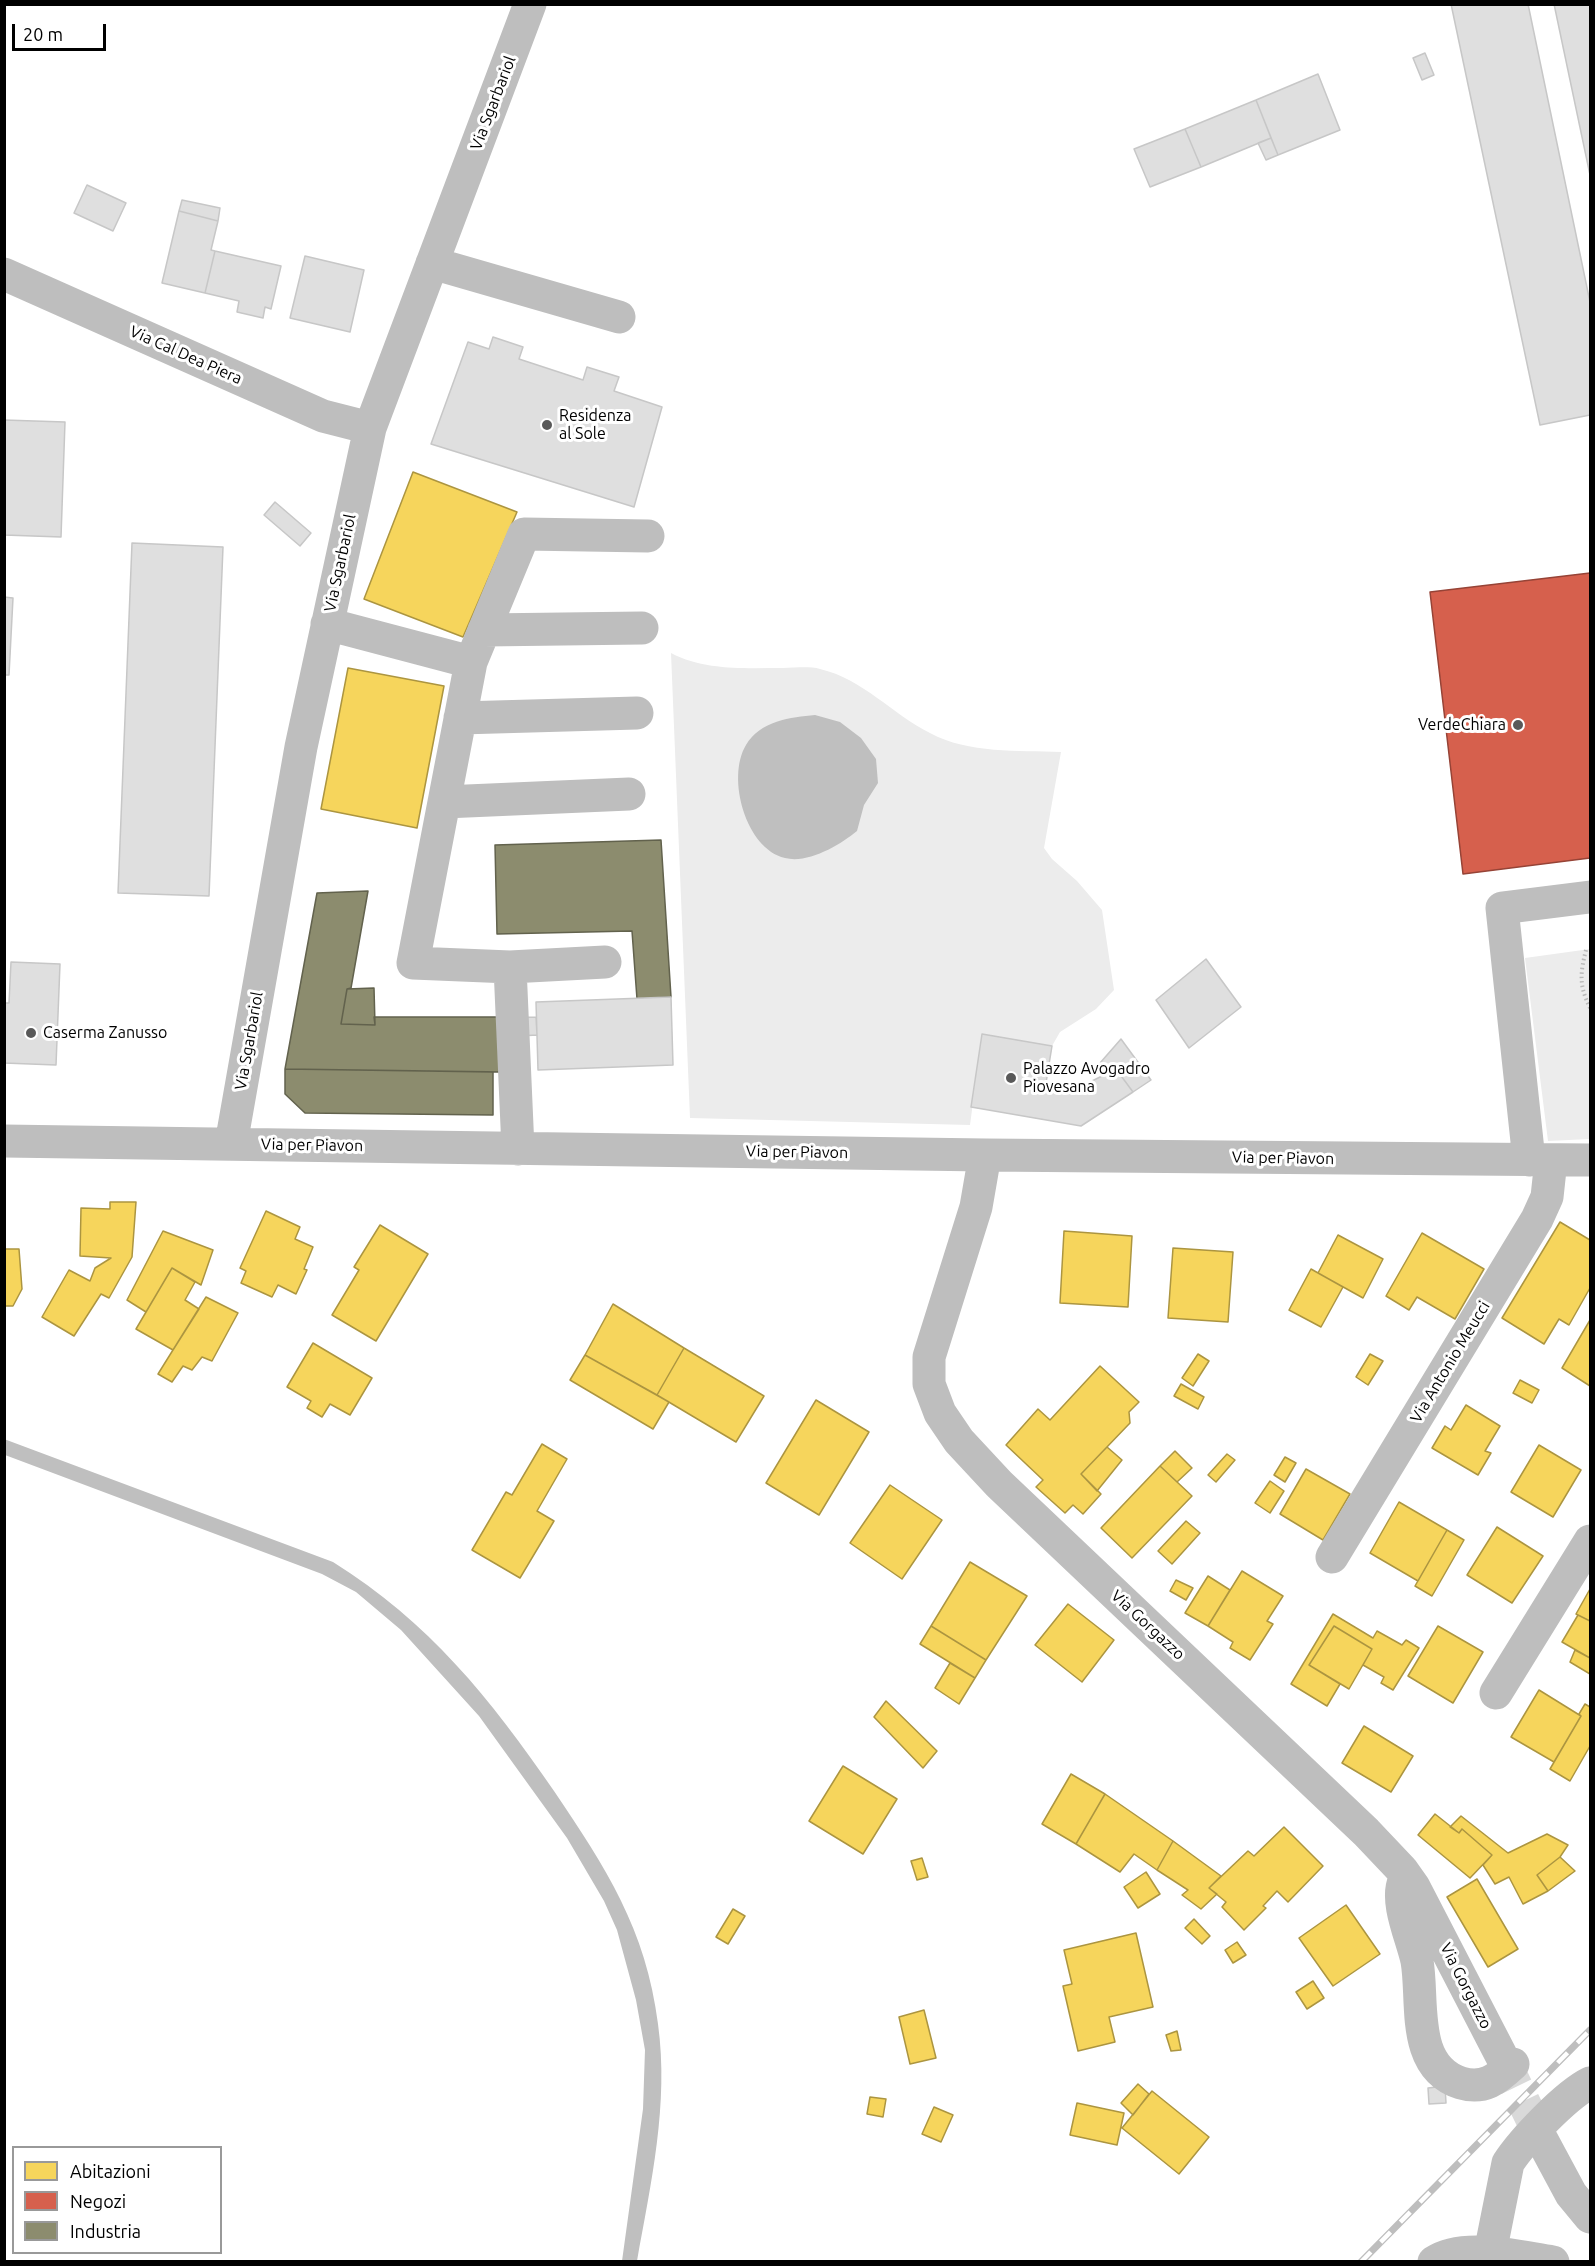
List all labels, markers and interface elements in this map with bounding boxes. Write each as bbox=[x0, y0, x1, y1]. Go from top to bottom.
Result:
scale bar bbox=[15, 12, 110, 50]
text: 20 m bbox=[23, 24, 63, 44]
street label: Via Sgarbariol bbox=[466, 53, 520, 153]
street label: Via Cal Dea Piera bbox=[127, 322, 245, 388]
place label: Residenza al Sole bbox=[559, 406, 631, 444]
marker: Residenza al Sole bbox=[540, 418, 554, 432]
street label: Via Sgarbariol bbox=[320, 512, 360, 614]
place label: VerdeChiara bbox=[1418, 715, 1506, 735]
marker: VerdeChiara bbox=[1511, 718, 1525, 732]
street label: Via Sgarbariol bbox=[231, 990, 267, 1092]
place label: Caserma Zanusso bbox=[43, 1023, 167, 1043]
marker: Caserma Zanusso bbox=[24, 1026, 38, 1040]
place label: Palazzo Avogadro Piovesana bbox=[1023, 1059, 1150, 1097]
marker: Palazzo Avogadro Piovesana bbox=[1004, 1071, 1018, 1085]
street label: Via per Piavon bbox=[261, 1135, 363, 1155]
street label: Via per Piavon bbox=[746, 1142, 848, 1162]
street label: Via per Piavon bbox=[1232, 1148, 1334, 1168]
street label: Via Antonio Meucci bbox=[1406, 1298, 1494, 1426]
street label: Via Gorgazzo bbox=[1107, 1586, 1189, 1664]
street label: Via Gorgazzo bbox=[1436, 1940, 1496, 2032]
legend bbox=[12, 2146, 222, 2254]
text: Abitazioni bbox=[70, 2161, 151, 2181]
text: Negozi bbox=[70, 2191, 126, 2211]
text: Industria bbox=[70, 2221, 141, 2241]

